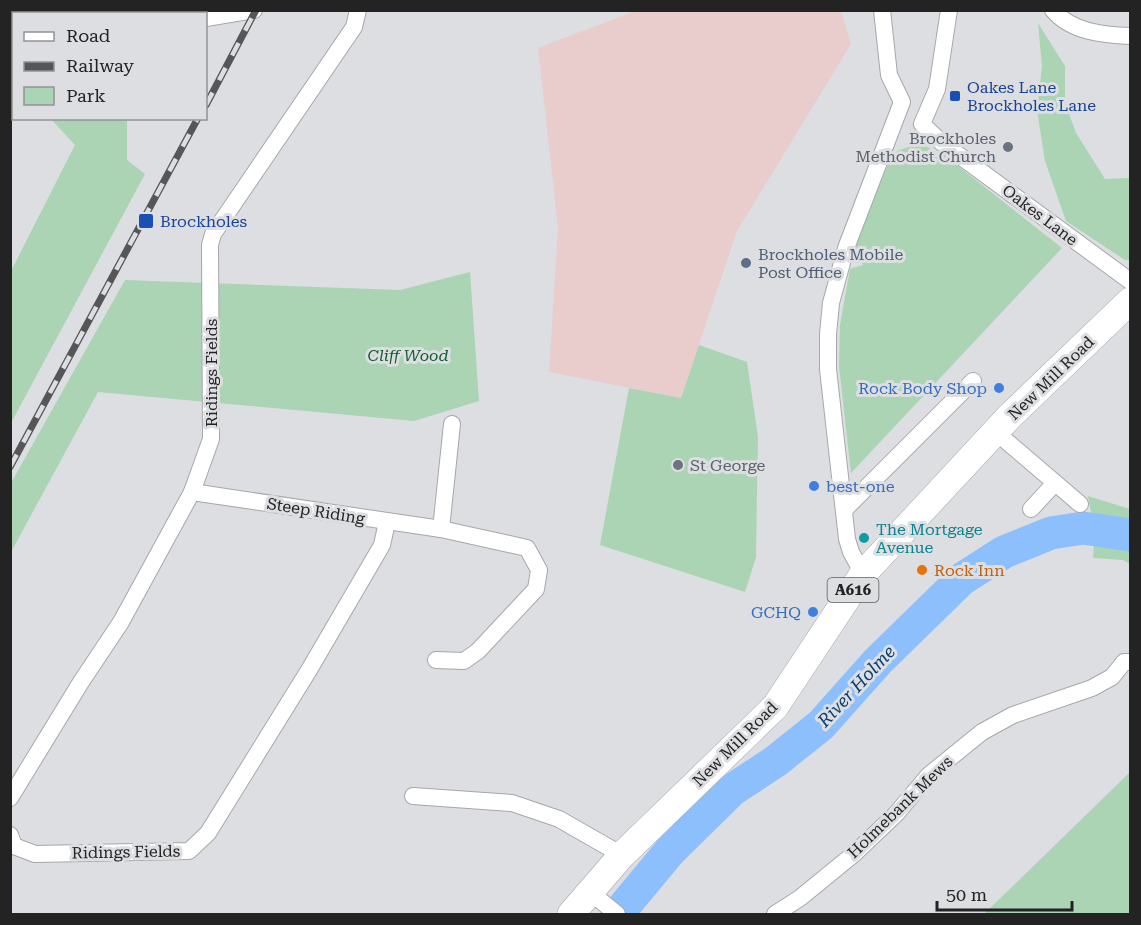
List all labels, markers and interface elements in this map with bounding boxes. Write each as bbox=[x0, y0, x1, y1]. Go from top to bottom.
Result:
legend bbox=[12, 12, 207, 120]
text: Road bbox=[66, 25, 111, 46]
text: Railway bbox=[66, 55, 134, 76]
place label: Oakes Lane Brockholes Lane bbox=[967, 78, 1096, 115]
text: Park bbox=[66, 85, 106, 106]
marker: Oakes Lane Brockholes Lane bbox=[948, 89, 962, 103]
place label: Brockholes Methodist Church bbox=[856, 129, 996, 166]
marker: Brockholes Methodist Church bbox=[1001, 140, 1015, 154]
street label: Oakes Lane bbox=[999, 181, 1082, 250]
marker: Brockholes bbox=[137, 212, 155, 230]
place label: Brockholes bbox=[160, 212, 248, 231]
place label: Brockholes Mobile Post Office bbox=[758, 245, 903, 282]
marker: Brockholes Mobile Post Office bbox=[739, 256, 753, 270]
street label: Ridings Fields bbox=[202, 318, 221, 427]
street label: New Mill Road bbox=[1004, 332, 1098, 424]
park label: Cliff Wood bbox=[368, 346, 448, 365]
place label: Rock Body Shop bbox=[858, 379, 987, 398]
marker: Rock Body Shop bbox=[992, 381, 1006, 395]
place label: St George bbox=[690, 456, 765, 475]
marker: St George bbox=[671, 458, 685, 472]
place label: best-one bbox=[826, 477, 895, 496]
marker: best-one bbox=[807, 479, 821, 493]
street label: Steep Riding bbox=[266, 494, 367, 528]
place label: The Mortgage Avenue bbox=[876, 520, 983, 557]
marker: The Mortgage Avenue bbox=[857, 531, 871, 545]
place label: Rock Inn bbox=[934, 561, 1004, 580]
marker: Rock Inn bbox=[915, 563, 929, 577]
road number: A616 bbox=[828, 578, 878, 602]
place label: GCHQ bbox=[751, 603, 801, 622]
marker: GCHQ bbox=[806, 605, 820, 619]
water label: River Holme bbox=[812, 641, 899, 732]
street label: New Mill Road bbox=[689, 698, 781, 790]
street label: Holmebank Mews bbox=[844, 752, 957, 862]
street label: Ridings Fields bbox=[71, 842, 181, 862]
scale bar bbox=[937, 874, 1072, 912]
text: 50 m bbox=[946, 884, 987, 905]

